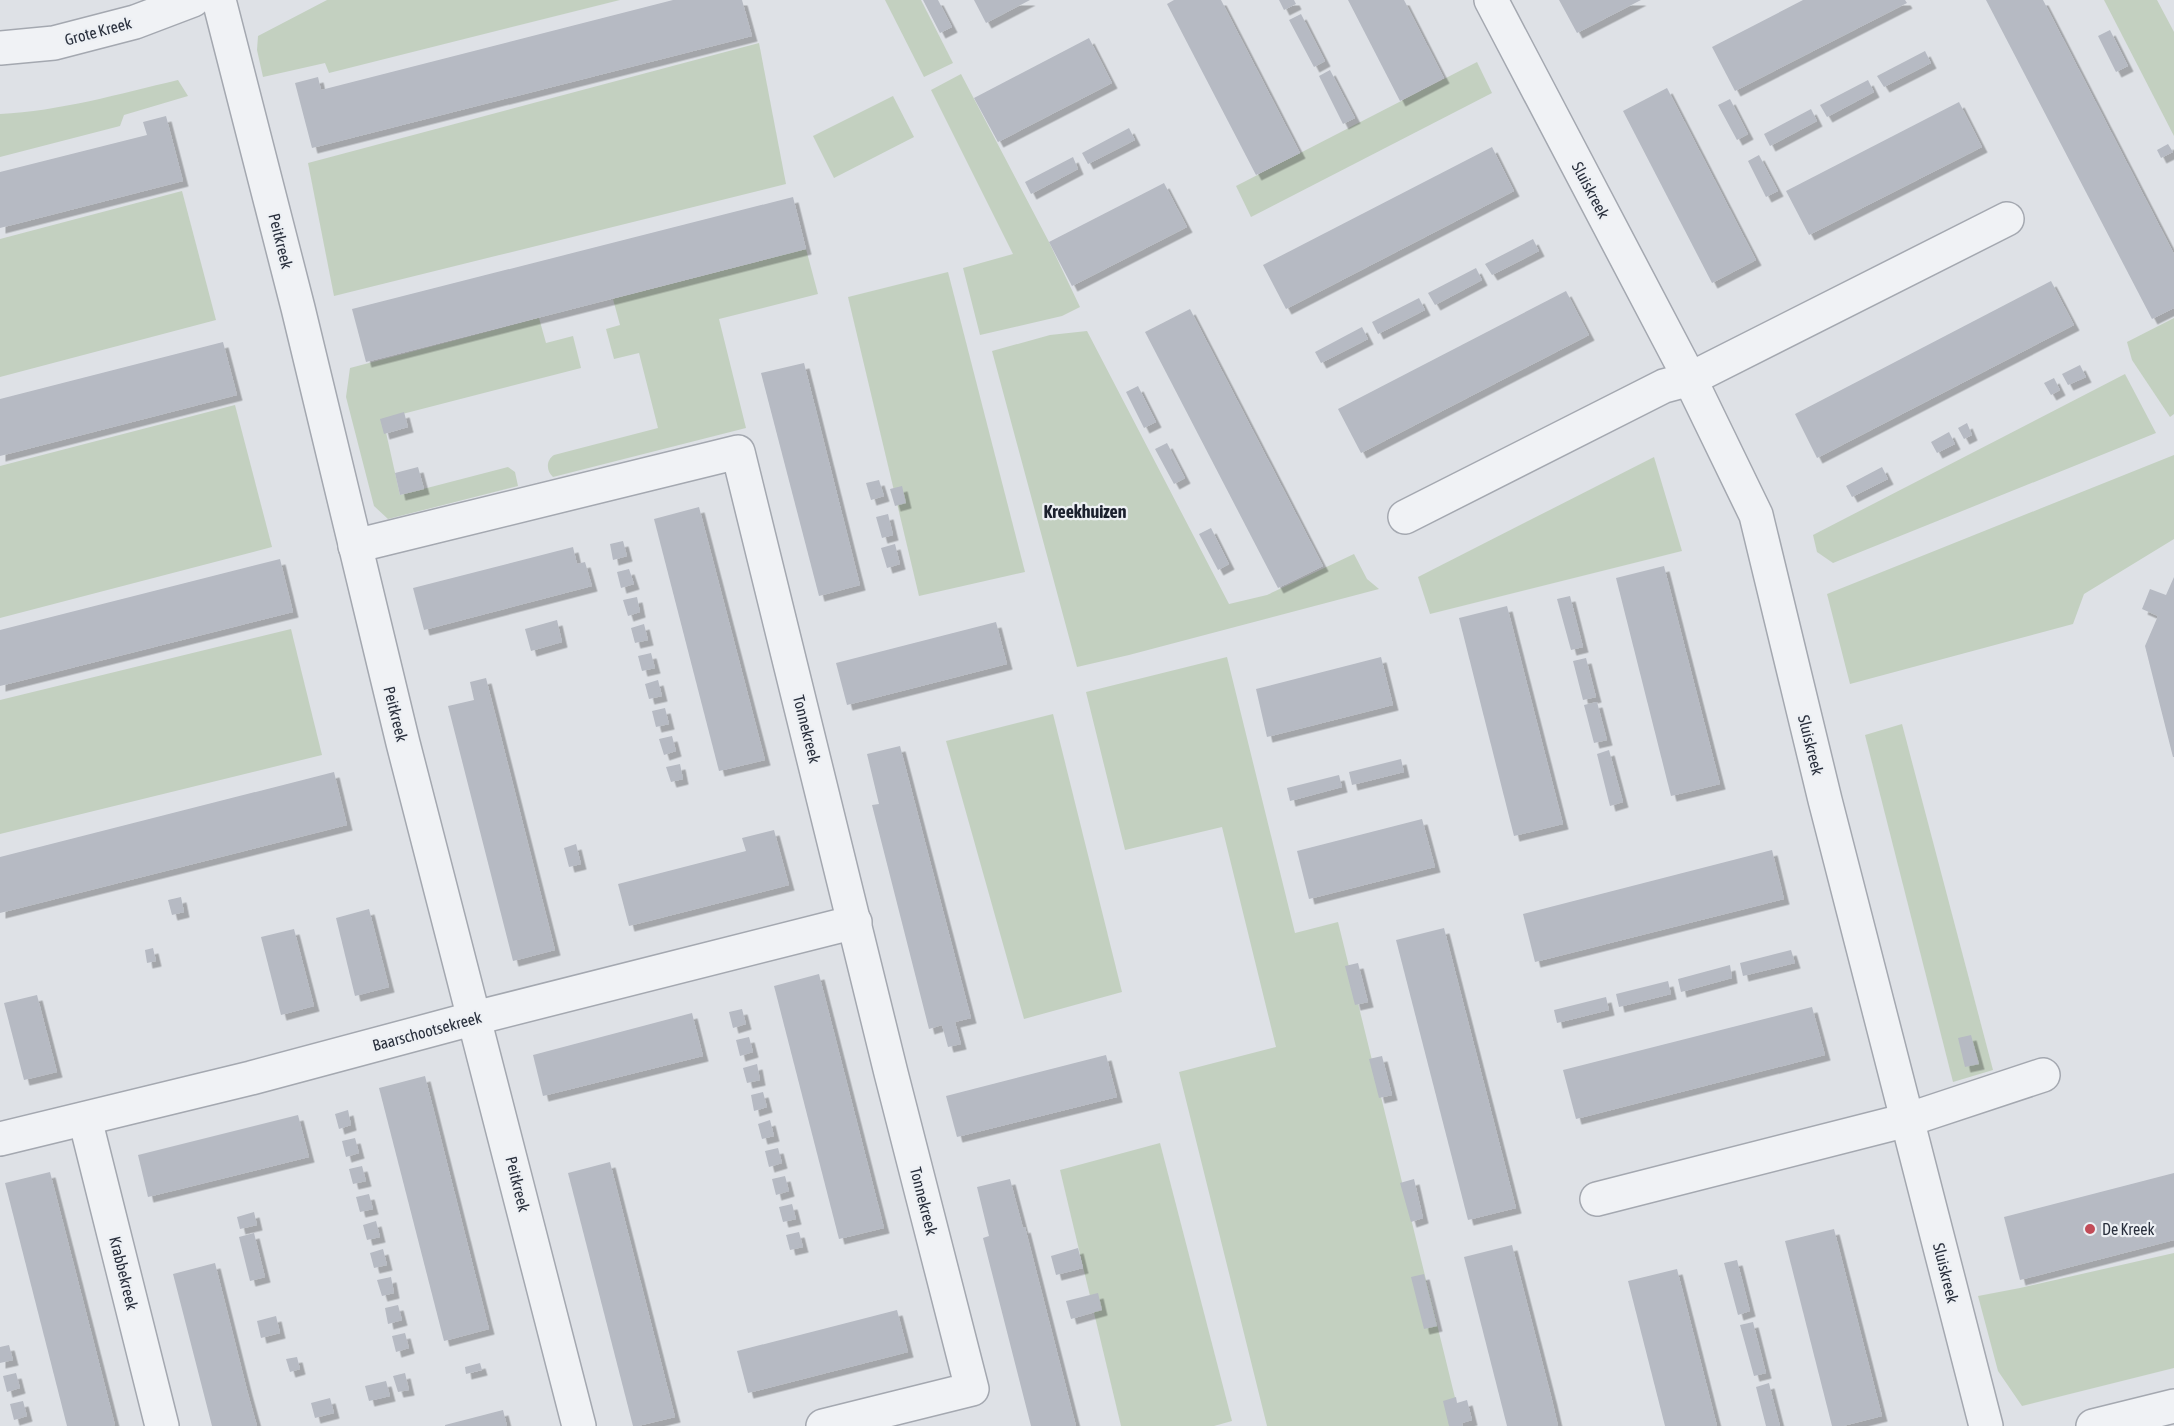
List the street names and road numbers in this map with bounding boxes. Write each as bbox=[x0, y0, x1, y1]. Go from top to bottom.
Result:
street label: Grote Kreek bbox=[62, 13, 134, 49]
street label: Sluiskreek bbox=[1569, 159, 1613, 221]
street label: Peitkreek bbox=[265, 211, 297, 271]
street label: Peitkreek bbox=[380, 684, 412, 744]
street label: Tonnekreek bbox=[790, 693, 824, 765]
street label: Sluiskreek bbox=[1795, 713, 1827, 777]
street label: Baarschootsekreek bbox=[370, 1008, 484, 1054]
street label: Peitkreek bbox=[502, 1154, 534, 1214]
street label: Tonnekreek bbox=[907, 1165, 941, 1237]
street label: Krabbekreek bbox=[106, 1234, 142, 1312]
street label: Sluiskreek bbox=[1930, 1241, 1962, 1305]

